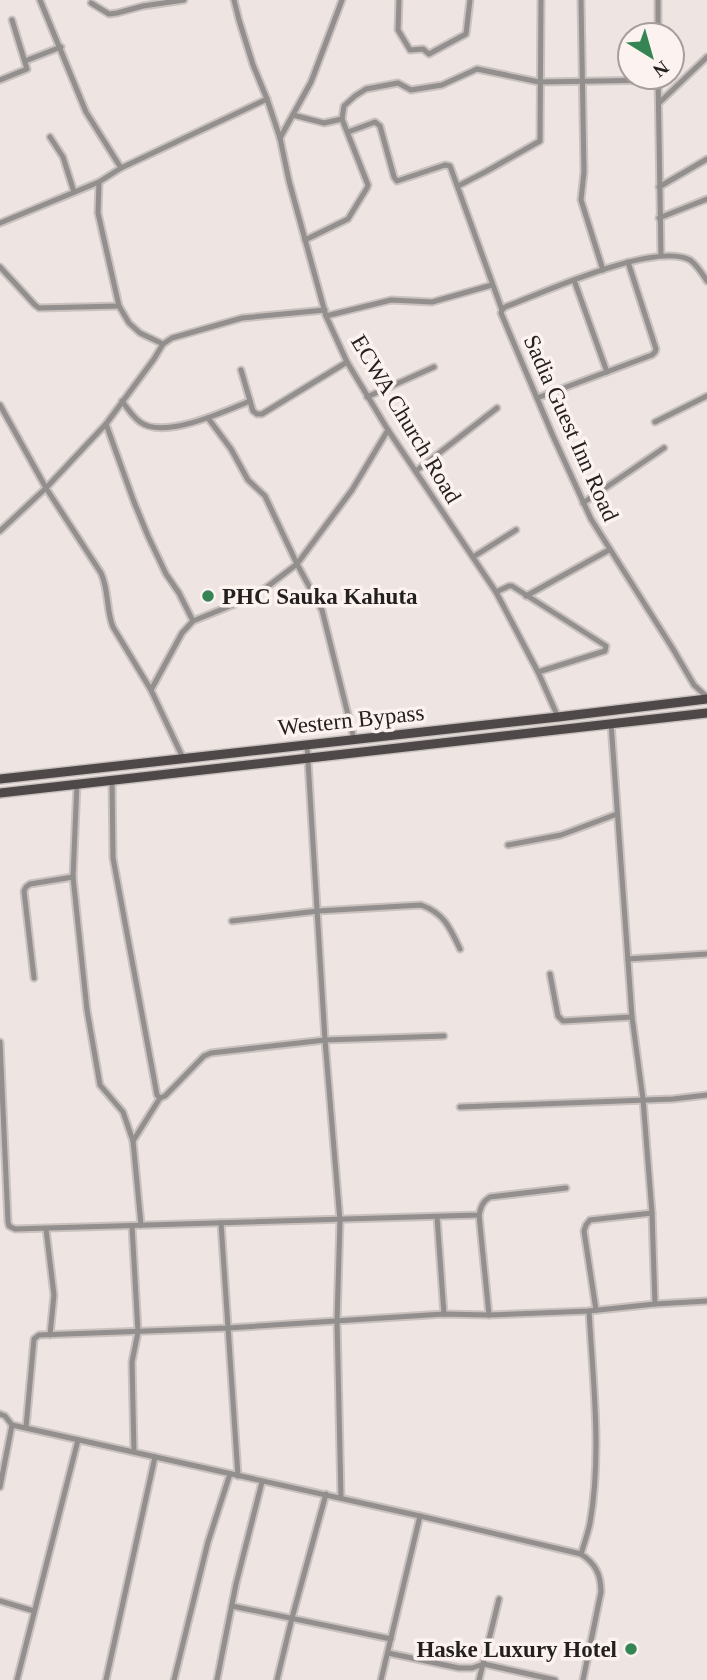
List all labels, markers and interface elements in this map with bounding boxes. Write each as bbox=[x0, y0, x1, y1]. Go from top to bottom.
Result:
north arrow bbox=[616, 21, 686, 91]
text: N bbox=[649, 57, 673, 82]
street label: ECWA Church Road bbox=[346, 330, 466, 508]
street label: Sadia Guest Inn Road bbox=[519, 331, 624, 525]
place label: PHC Sauka Kahuta bbox=[222, 584, 418, 609]
marker: PHC Sauka Kahuta bbox=[200, 588, 216, 604]
street label: Western Bypass bbox=[277, 700, 425, 740]
place label: Haske Luxury Hotel bbox=[416, 1637, 617, 1662]
marker: Haske Luxury Hotel bbox=[623, 1641, 639, 1657]

